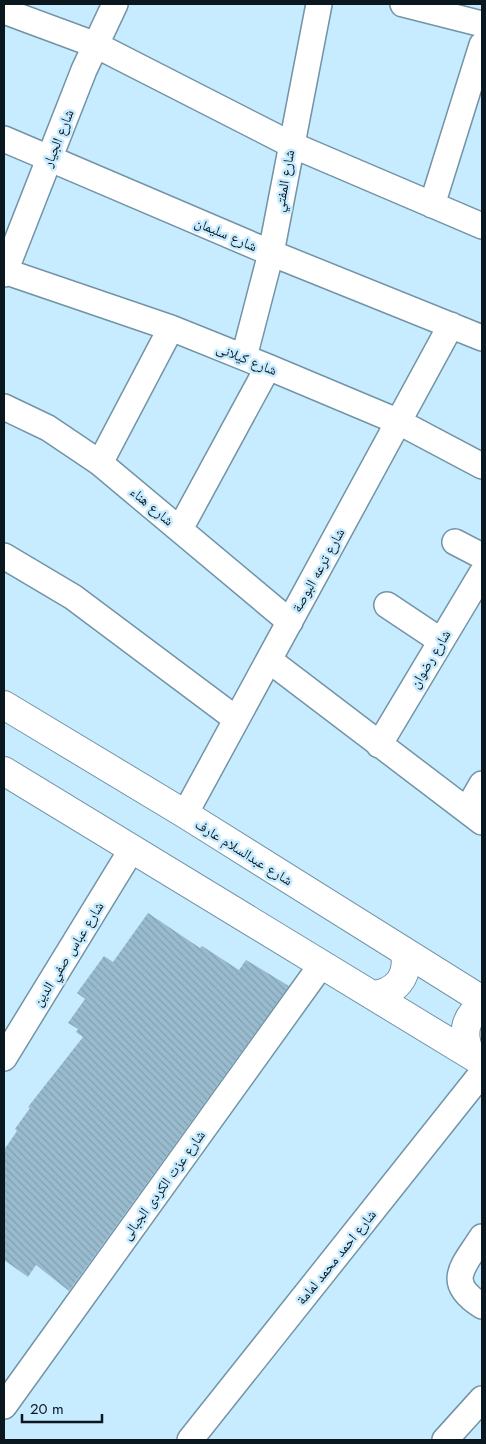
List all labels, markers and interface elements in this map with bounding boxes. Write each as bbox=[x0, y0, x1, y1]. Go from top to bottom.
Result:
street label: شارع الجيار bbox=[37, 106, 79, 171]
street label: شارع المفتي bbox=[269, 148, 301, 214]
street label: شارع سليمان bbox=[192, 212, 260, 256]
street label: شارع كيلانى bbox=[214, 338, 280, 380]
street label: شارع هناء bbox=[126, 482, 178, 530]
street label: شارع ترعه البوصة bbox=[287, 524, 349, 616]
street label: شارع رضوان bbox=[405, 626, 455, 692]
street label: شارع عبدالسلام عارف bbox=[191, 814, 297, 890]
street label: شارع عباس صفي الدين bbox=[28, 898, 110, 1011]
street label: شارع عزت الكردى الجبالى bbox=[116, 1126, 210, 1244]
street label: شارع احمد محمد لمامة bbox=[291, 1205, 381, 1309]
scale bar bbox=[22, 1392, 102, 1424]
text: 20 m bbox=[30, 1398, 64, 1420]

